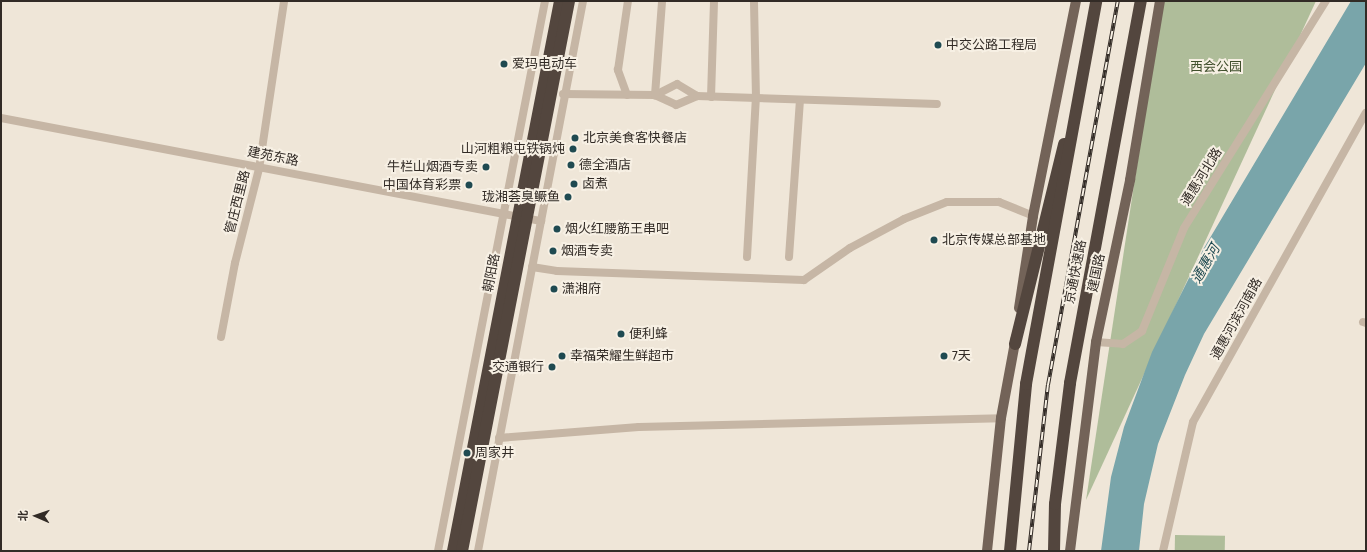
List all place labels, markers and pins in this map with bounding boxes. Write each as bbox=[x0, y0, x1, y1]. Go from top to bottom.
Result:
place label: 中交公路工程局 bbox=[946, 37, 1037, 53]
marker: 中交公路工程局 bbox=[933, 40, 943, 50]
place label: 爱玛电动车 bbox=[512, 56, 577, 72]
marker: 爱玛电动车 bbox=[499, 59, 509, 69]
place label: 北京美食客快餐店 bbox=[583, 130, 687, 146]
marker: 北京美食客快餐店 bbox=[570, 133, 580, 143]
place label: 山河粗粮屯铁锅炖 bbox=[461, 141, 565, 157]
marker: 山河粗粮屯铁锅炖 bbox=[568, 144, 578, 154]
place label: 德全酒店 bbox=[579, 157, 631, 173]
place label: 牛栏山烟酒专卖 bbox=[387, 159, 478, 175]
marker: 德全酒店 bbox=[566, 160, 576, 170]
marker: 牛栏山烟酒专卖 bbox=[481, 162, 491, 172]
place label: 卤煮 bbox=[582, 176, 608, 192]
place label: 中国体育彩票 bbox=[383, 177, 461, 193]
marker: 卤煮 bbox=[569, 179, 579, 189]
marker: 中国体育彩票 bbox=[464, 180, 474, 190]
place label: 珑湘荟臭鳜鱼 bbox=[482, 189, 560, 205]
marker: 珑湘荟臭鳜鱼 bbox=[563, 192, 573, 202]
place label: 烟火红腰筋王串吧 bbox=[565, 221, 669, 237]
marker: 烟火红腰筋王串吧 bbox=[552, 224, 562, 234]
place label: 北京传媒总部基地 bbox=[942, 232, 1046, 248]
marker: 北京传媒总部基地 bbox=[929, 235, 939, 245]
place label: 烟酒专卖 bbox=[561, 243, 613, 259]
marker: 烟酒专卖 bbox=[548, 246, 558, 256]
place label: 潇湘府 bbox=[562, 281, 601, 297]
marker: 潇湘府 bbox=[549, 284, 559, 294]
place label: 便利蜂 bbox=[629, 326, 668, 342]
marker: 便利蜂 bbox=[616, 329, 626, 339]
place label: 幸福荣耀生鲜超市 bbox=[570, 348, 674, 364]
place label: 7天 bbox=[952, 348, 971, 364]
marker: 幸福荣耀生鲜超市 bbox=[557, 351, 567, 361]
marker: 7天 bbox=[939, 351, 949, 361]
place label: 交通银行 bbox=[492, 359, 544, 375]
marker: 交通银行 bbox=[547, 362, 557, 372]
place label: 周家井 bbox=[475, 445, 514, 461]
marker: 周家井 bbox=[462, 448, 472, 458]

